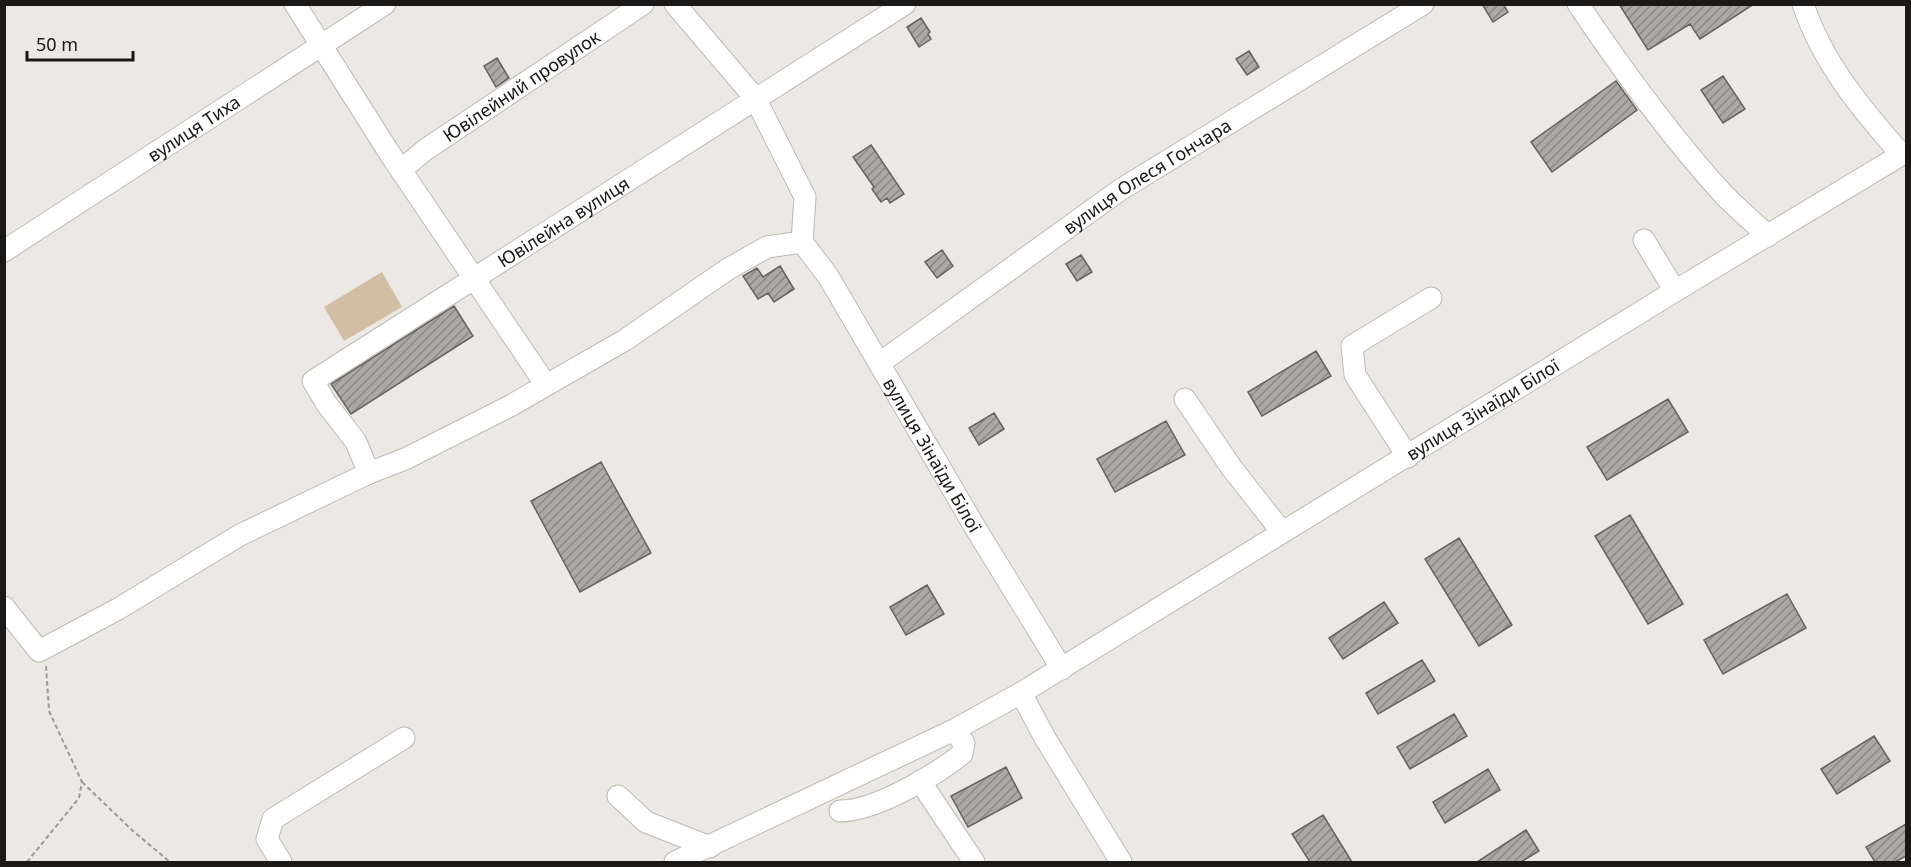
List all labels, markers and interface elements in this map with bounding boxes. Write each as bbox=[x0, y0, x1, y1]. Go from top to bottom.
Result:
scale bar bbox=[27, 24, 134, 62]
street label: Ювілейний провулок bbox=[438, 24, 605, 147]
text: 50 m bbox=[36, 32, 78, 56]
street label: вулиця Тиха bbox=[143, 89, 244, 167]
street label: вулиця Олеся Гончара bbox=[1058, 113, 1235, 239]
street label: Ювілейна вулиця bbox=[493, 171, 634, 273]
street label: вулиця Зінаїди Білої bbox=[1402, 353, 1564, 465]
street label: вулиця Зінаїди Білої bbox=[878, 373, 987, 537]

